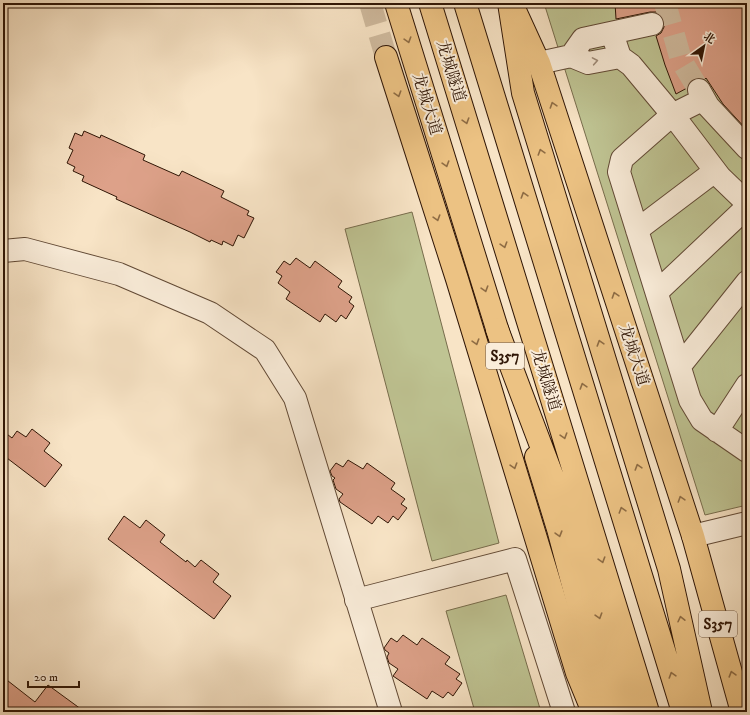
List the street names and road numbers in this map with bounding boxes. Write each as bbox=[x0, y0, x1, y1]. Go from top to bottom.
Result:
street label: 龙城隧道 bbox=[432, 37, 470, 105]
street label: 龙城大道 bbox=[408, 70, 446, 138]
street label: 龙城大道 bbox=[615, 321, 653, 389]
road number: S357 bbox=[486, 343, 524, 369]
street label: 龙城隧道 bbox=[527, 346, 565, 414]
road number: S357 bbox=[699, 611, 737, 637]

